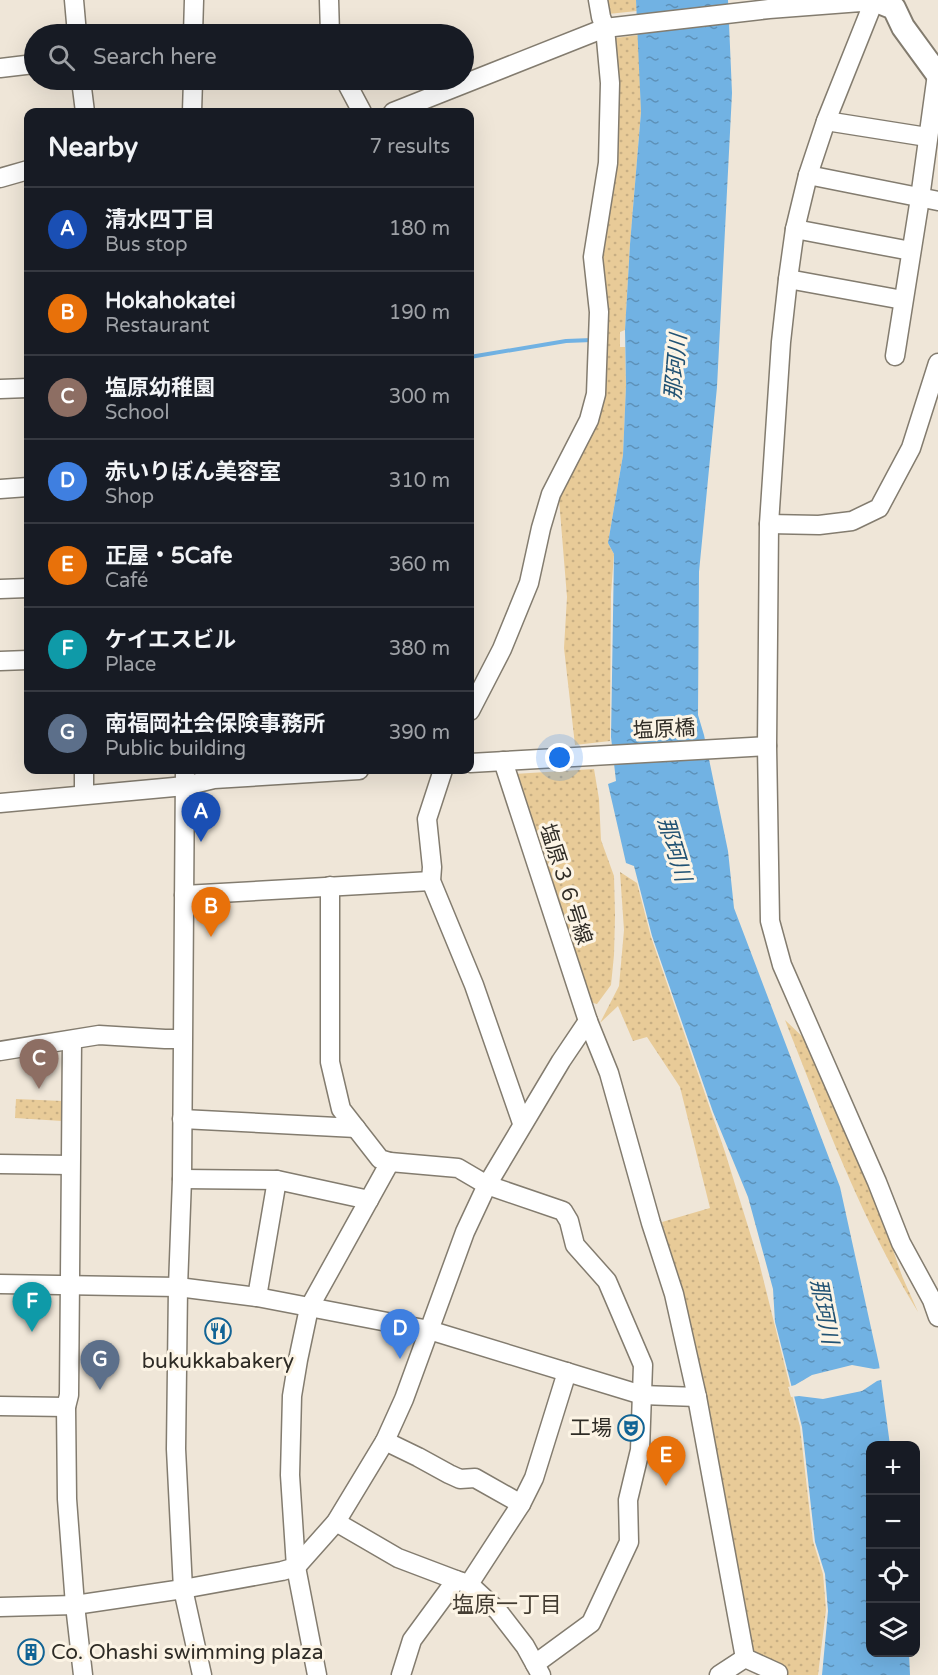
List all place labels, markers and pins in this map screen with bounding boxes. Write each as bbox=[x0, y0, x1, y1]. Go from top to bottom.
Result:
pin: A bbox=[182, 792, 220, 842]
pin: B bbox=[192, 888, 230, 937]
pin: C bbox=[20, 1040, 58, 1089]
pin: F bbox=[12, 1282, 51, 1332]
pin: D bbox=[380, 1310, 420, 1359]
restaurant icon: bukukkabakery bbox=[203, 1316, 233, 1346]
pin: G bbox=[80, 1340, 120, 1390]
place label: bukukkabakery bbox=[142, 1349, 294, 1374]
theatre icon: 工場 bbox=[616, 1413, 646, 1443]
place label: 工場 bbox=[570, 1416, 612, 1441]
pin: E bbox=[646, 1436, 686, 1486]
building icon: Co. Ohashi swimming plaza bbox=[16, 1637, 46, 1667]
place label: Co. Ohashi swimming plaza bbox=[51, 1640, 323, 1665]

